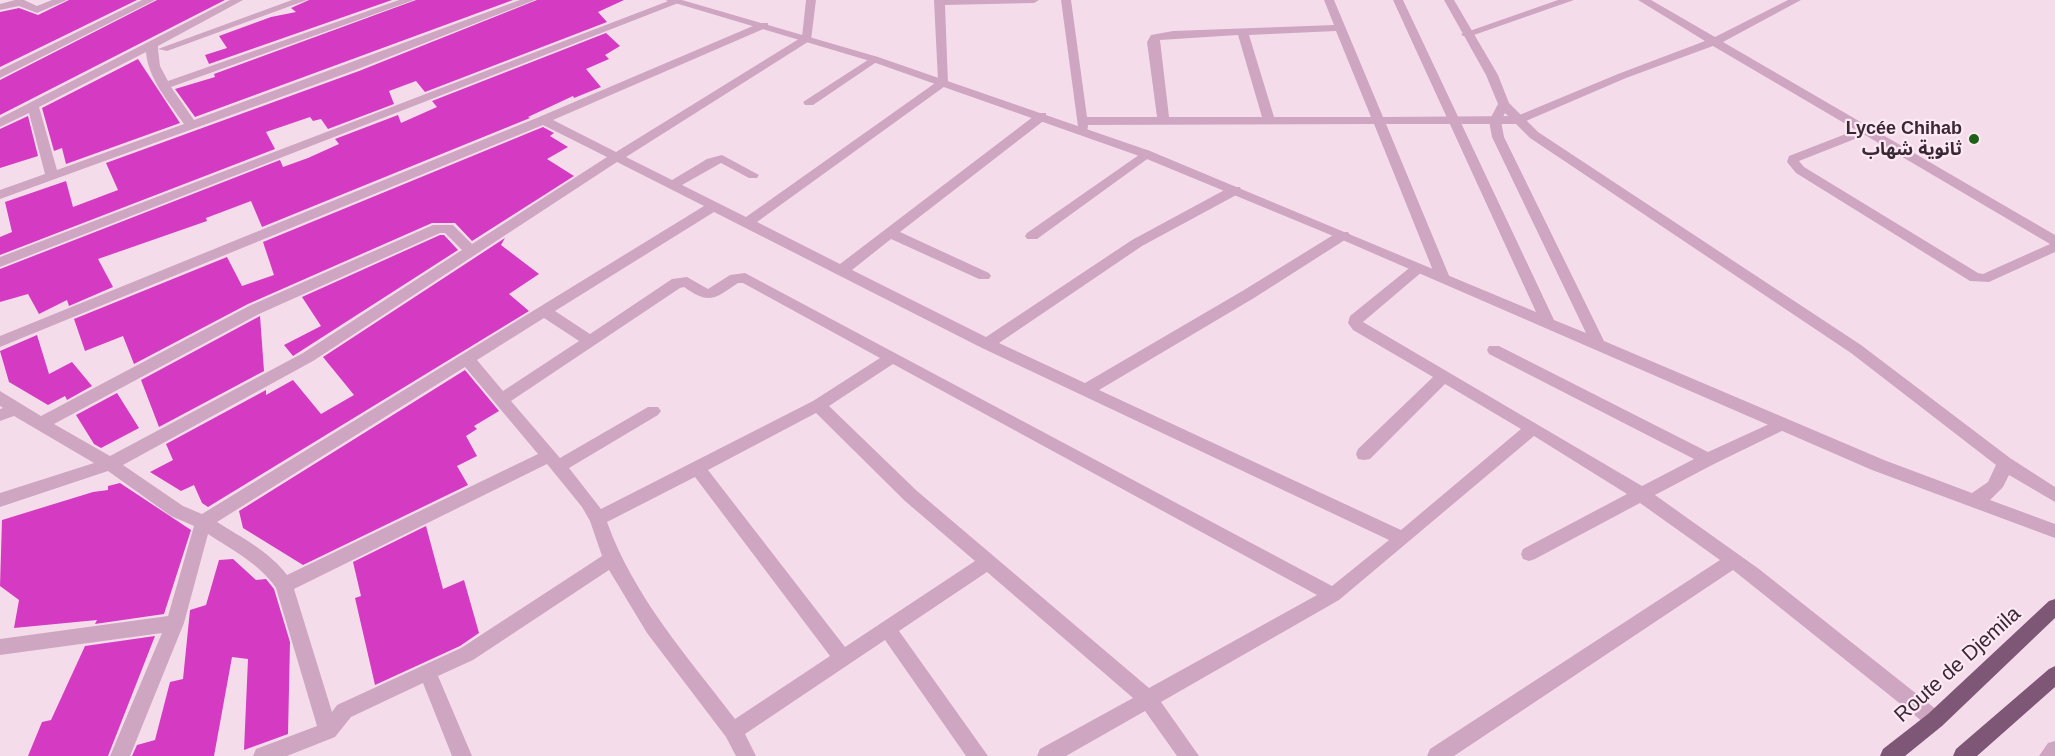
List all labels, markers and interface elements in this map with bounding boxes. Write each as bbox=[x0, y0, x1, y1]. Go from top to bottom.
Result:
place label: Lycée Chihab ثانوية شهاب bbox=[1846, 118, 1962, 160]
marker: Lycée Chihab ثانوية شهاب bbox=[1967, 132, 1981, 146]
street label: Route de Djemila bbox=[1890, 602, 2026, 728]

